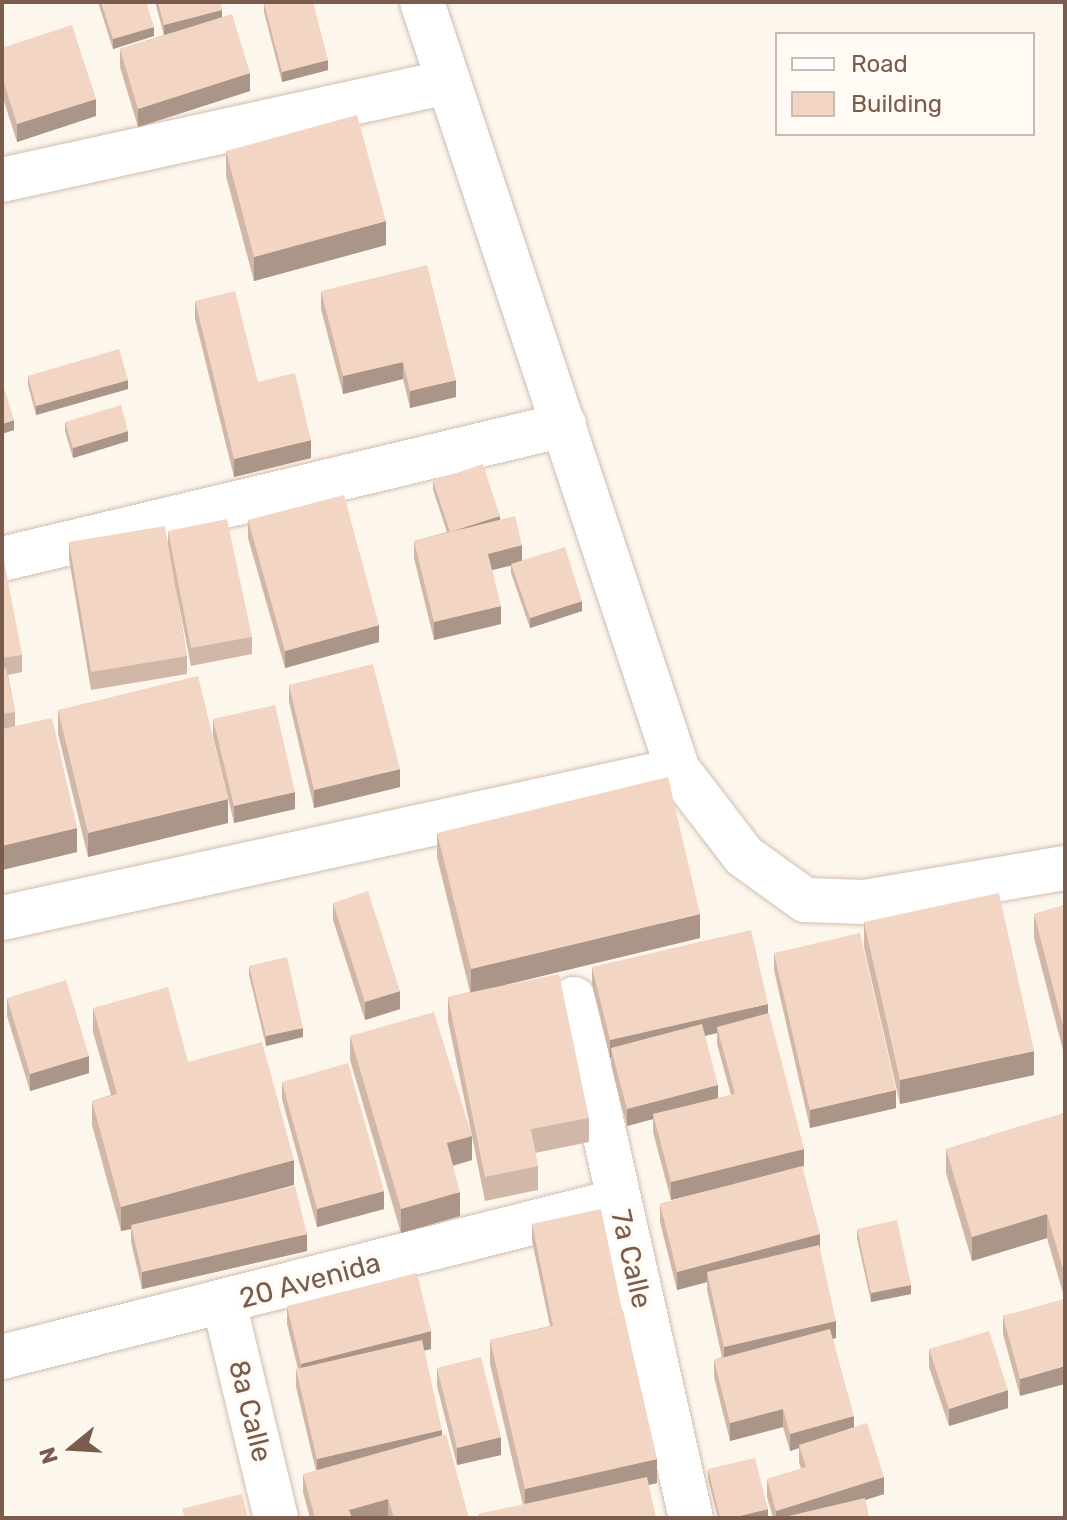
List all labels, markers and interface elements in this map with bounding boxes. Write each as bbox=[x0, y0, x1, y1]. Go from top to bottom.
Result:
legend bbox=[775, 32, 1035, 136]
text: Road bbox=[851, 50, 908, 78]
text: Building bbox=[851, 90, 942, 118]
street label: 7a Calle bbox=[603, 1206, 659, 1312]
street label: 20 Avenida bbox=[235, 1246, 385, 1316]
street label: 8a Calle bbox=[221, 1357, 279, 1465]
north arrow bbox=[32, 1408, 112, 1488]
text: N bbox=[33, 1444, 64, 1467]

